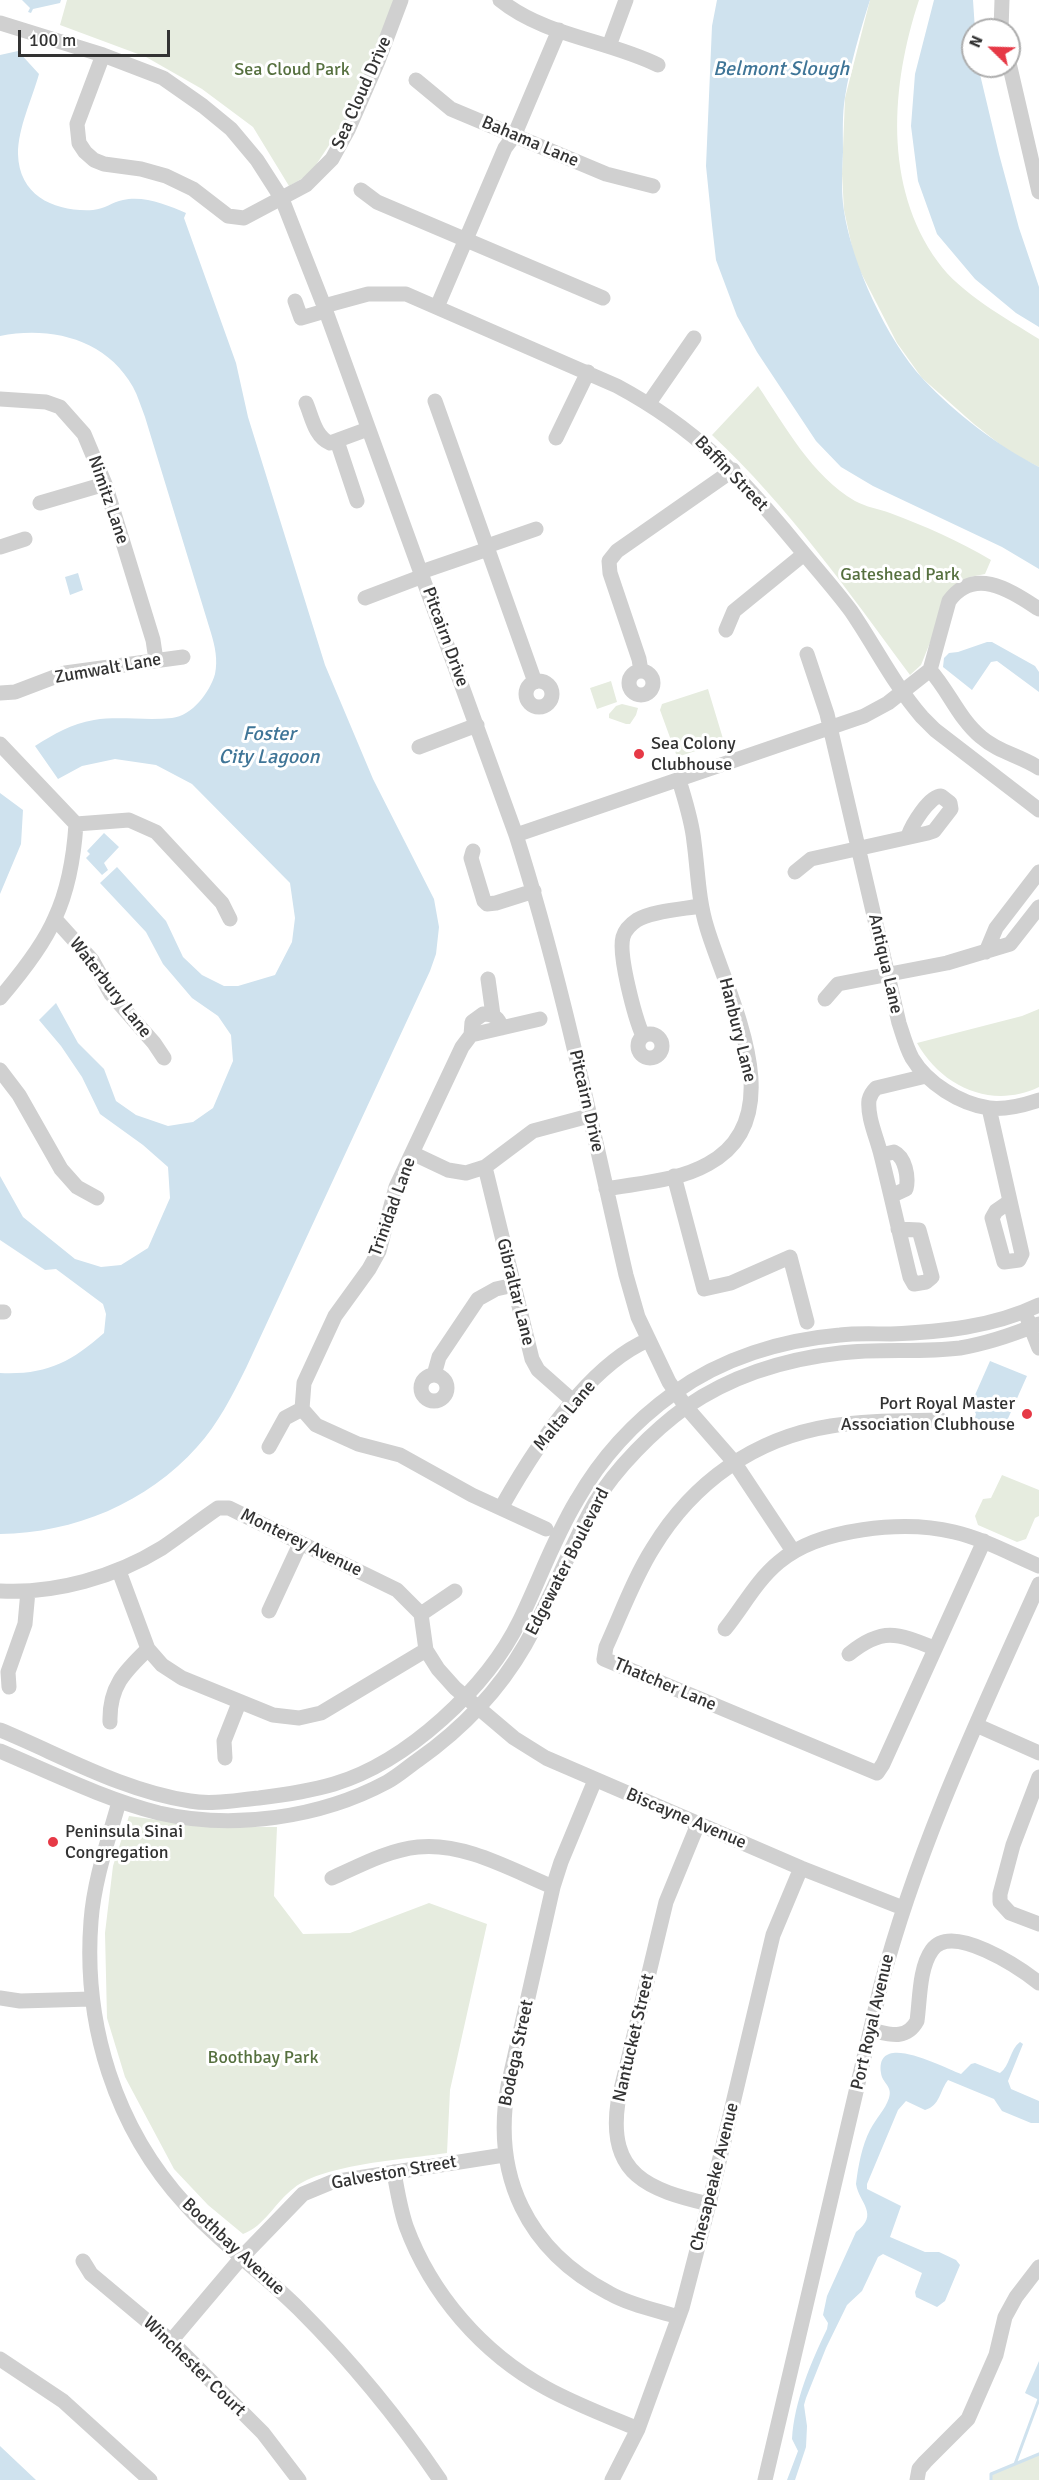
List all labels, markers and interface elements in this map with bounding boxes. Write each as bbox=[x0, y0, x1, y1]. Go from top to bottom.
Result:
scale bar bbox=[21, 18, 172, 56]
north arrow bbox=[961, 18, 1021, 78]
text: 100 m bbox=[29, 29, 76, 51]
street label: Sea Cloud Drive bbox=[328, 33, 396, 153]
text: N bbox=[965, 33, 988, 51]
water label: Belmont Slough bbox=[713, 58, 849, 82]
park label: Sea Cloud Park bbox=[234, 59, 350, 81]
street label: Bahama Lane bbox=[478, 112, 582, 172]
street label: Baffin Street bbox=[690, 432, 772, 516]
street label: Nimitz Lane bbox=[83, 453, 133, 547]
park label: Gateshead Park bbox=[840, 564, 960, 586]
street label: Pitcairn Drive bbox=[417, 584, 473, 690]
street label: Zumwalt Lane bbox=[53, 649, 163, 689]
water label: Foster City Lagoon bbox=[219, 723, 319, 770]
place label: Sea Colony Clubhouse bbox=[651, 733, 736, 776]
marker: Sea Colony Clubhouse bbox=[632, 747, 646, 761]
street label: Antiqua Lane bbox=[863, 912, 907, 1016]
street label: Waterbury Lane bbox=[64, 934, 156, 1042]
street label: Hanbury Lane bbox=[714, 975, 760, 1085]
street label: Pitcairn Drive bbox=[564, 1048, 608, 1154]
street label: Trinidad Lane bbox=[365, 1155, 421, 1259]
street label: Gibraltar Lane bbox=[491, 1236, 539, 1348]
street label: Malta Lane bbox=[529, 1376, 601, 1456]
place label: Port Royal Master Association Clubhouse bbox=[841, 1393, 1015, 1436]
marker: Port Royal Master Association Clubhouse bbox=[1020, 1407, 1034, 1421]
street label: Edgewater Boulevard bbox=[521, 1485, 615, 1639]
street label: Monterey Avenue bbox=[237, 1504, 365, 1582]
street label: Thatcher Lane bbox=[611, 1654, 719, 1716]
street label: Biscayne Avenue bbox=[623, 1784, 749, 1854]
place label: Peninsula Sinai Congregation bbox=[65, 1821, 183, 1864]
marker: Peninsula Sinai Congregation bbox=[46, 1835, 60, 1849]
street label: Port Royal Avenue bbox=[847, 1952, 899, 2092]
street label: Nantucket Street bbox=[609, 1972, 659, 2104]
street label: Bodega Street bbox=[495, 1998, 539, 2108]
park label: Boothbay Park bbox=[208, 2047, 318, 2069]
street label: Chesapeake Avenue bbox=[686, 2101, 744, 2253]
street label: Galveston Street bbox=[330, 2151, 458, 2195]
street label: Boothbay Avenue bbox=[177, 2194, 289, 2300]
street label: Winchester Court bbox=[138, 2313, 250, 2421]

